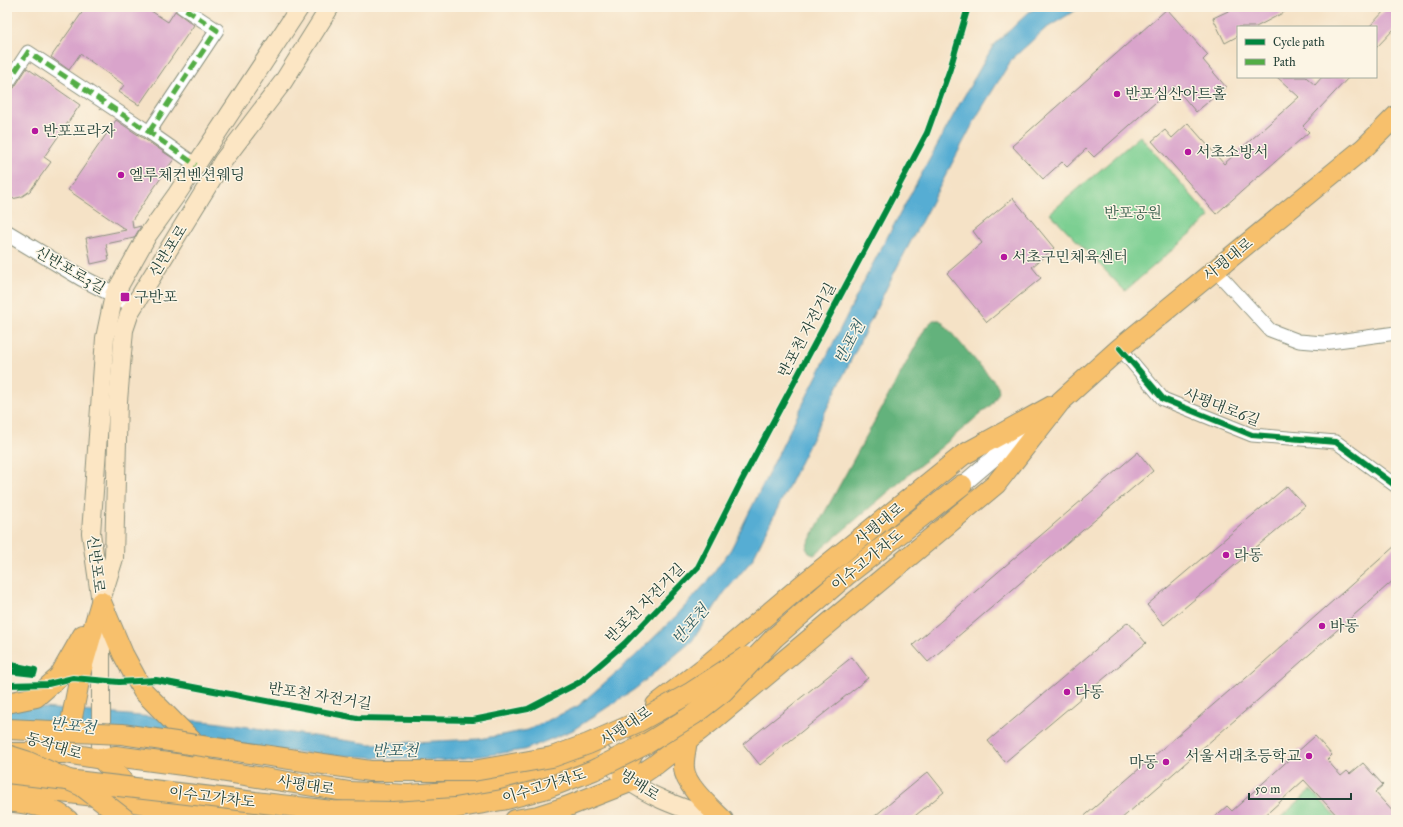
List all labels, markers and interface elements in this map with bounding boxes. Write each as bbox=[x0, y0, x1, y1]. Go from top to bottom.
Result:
legend bbox=[1237, 26, 1377, 78]
text: Cycle path bbox=[1273, 35, 1325, 49]
text: Path bbox=[1273, 55, 1296, 69]
place label: 반포심산아트홀 bbox=[1125, 85, 1227, 103]
marker: 반포심산아트홀 bbox=[1112, 89, 1122, 99]
place label: 반포프라자 bbox=[43, 122, 116, 140]
marker: 반포프라자 bbox=[30, 126, 40, 136]
place label: 서초소방서 bbox=[1196, 143, 1268, 161]
marker: 서초소방서 bbox=[1183, 147, 1193, 157]
place label: 엘루체컨벤션웨딩 bbox=[129, 166, 245, 184]
marker: 엘루체컨벤션웨딩 bbox=[116, 170, 126, 180]
park label: 반포공원 bbox=[1104, 204, 1162, 222]
street label: 신반포로 bbox=[145, 221, 191, 280]
street label: 사평대로 bbox=[1200, 233, 1257, 284]
street label: 신반포로3길 bbox=[32, 243, 108, 297]
place label: 서초구민체육센터 bbox=[1012, 248, 1128, 266]
marker: 서초구민체육센터 bbox=[999, 252, 1009, 262]
street label: 반포천 자전거길 bbox=[774, 280, 840, 380]
place label: 구반포 bbox=[134, 288, 178, 306]
marker: 구반포 bbox=[119, 291, 131, 303]
water label: 반포천 bbox=[830, 316, 869, 367]
street label: 사평대로6길 bbox=[1181, 384, 1263, 430]
street label: 사평대로 bbox=[851, 498, 908, 549]
street label: 이수고가차도 bbox=[828, 525, 907, 594]
street label: 신반포로 bbox=[84, 534, 109, 594]
place label: 라동 bbox=[1234, 546, 1263, 564]
marker: 라동 bbox=[1221, 550, 1231, 560]
street label: 반포천 자전거길 bbox=[602, 560, 688, 646]
water label: 반포천 bbox=[668, 599, 714, 648]
place label: 바동 bbox=[1330, 617, 1359, 635]
marker: 바동 bbox=[1317, 621, 1327, 631]
street label: 반포천 자전거길 bbox=[267, 679, 373, 713]
place label: 다동 bbox=[1075, 683, 1104, 701]
marker: 다동 bbox=[1062, 687, 1072, 697]
street label: 사평대로 bbox=[597, 702, 655, 750]
water label: 반포천 bbox=[49, 714, 99, 738]
street label: 동작대로 bbox=[24, 729, 85, 763]
water label: 반포천 bbox=[372, 741, 420, 760]
place label: 서울서래초등학교 bbox=[1185, 747, 1302, 765]
marker: 서울서래초등학교 bbox=[1304, 751, 1314, 761]
place label: 마동 bbox=[1129, 753, 1159, 771]
marker: 마동 bbox=[1161, 757, 1171, 767]
street label: 이수고가차도 bbox=[500, 765, 589, 807]
street label: 방배로 bbox=[617, 766, 664, 805]
street label: 사평대로 bbox=[276, 772, 337, 799]
scale bar bbox=[1249, 775, 1351, 801]
text: 50 m bbox=[1255, 782, 1280, 796]
street label: 이수고가차도 bbox=[168, 783, 257, 811]

